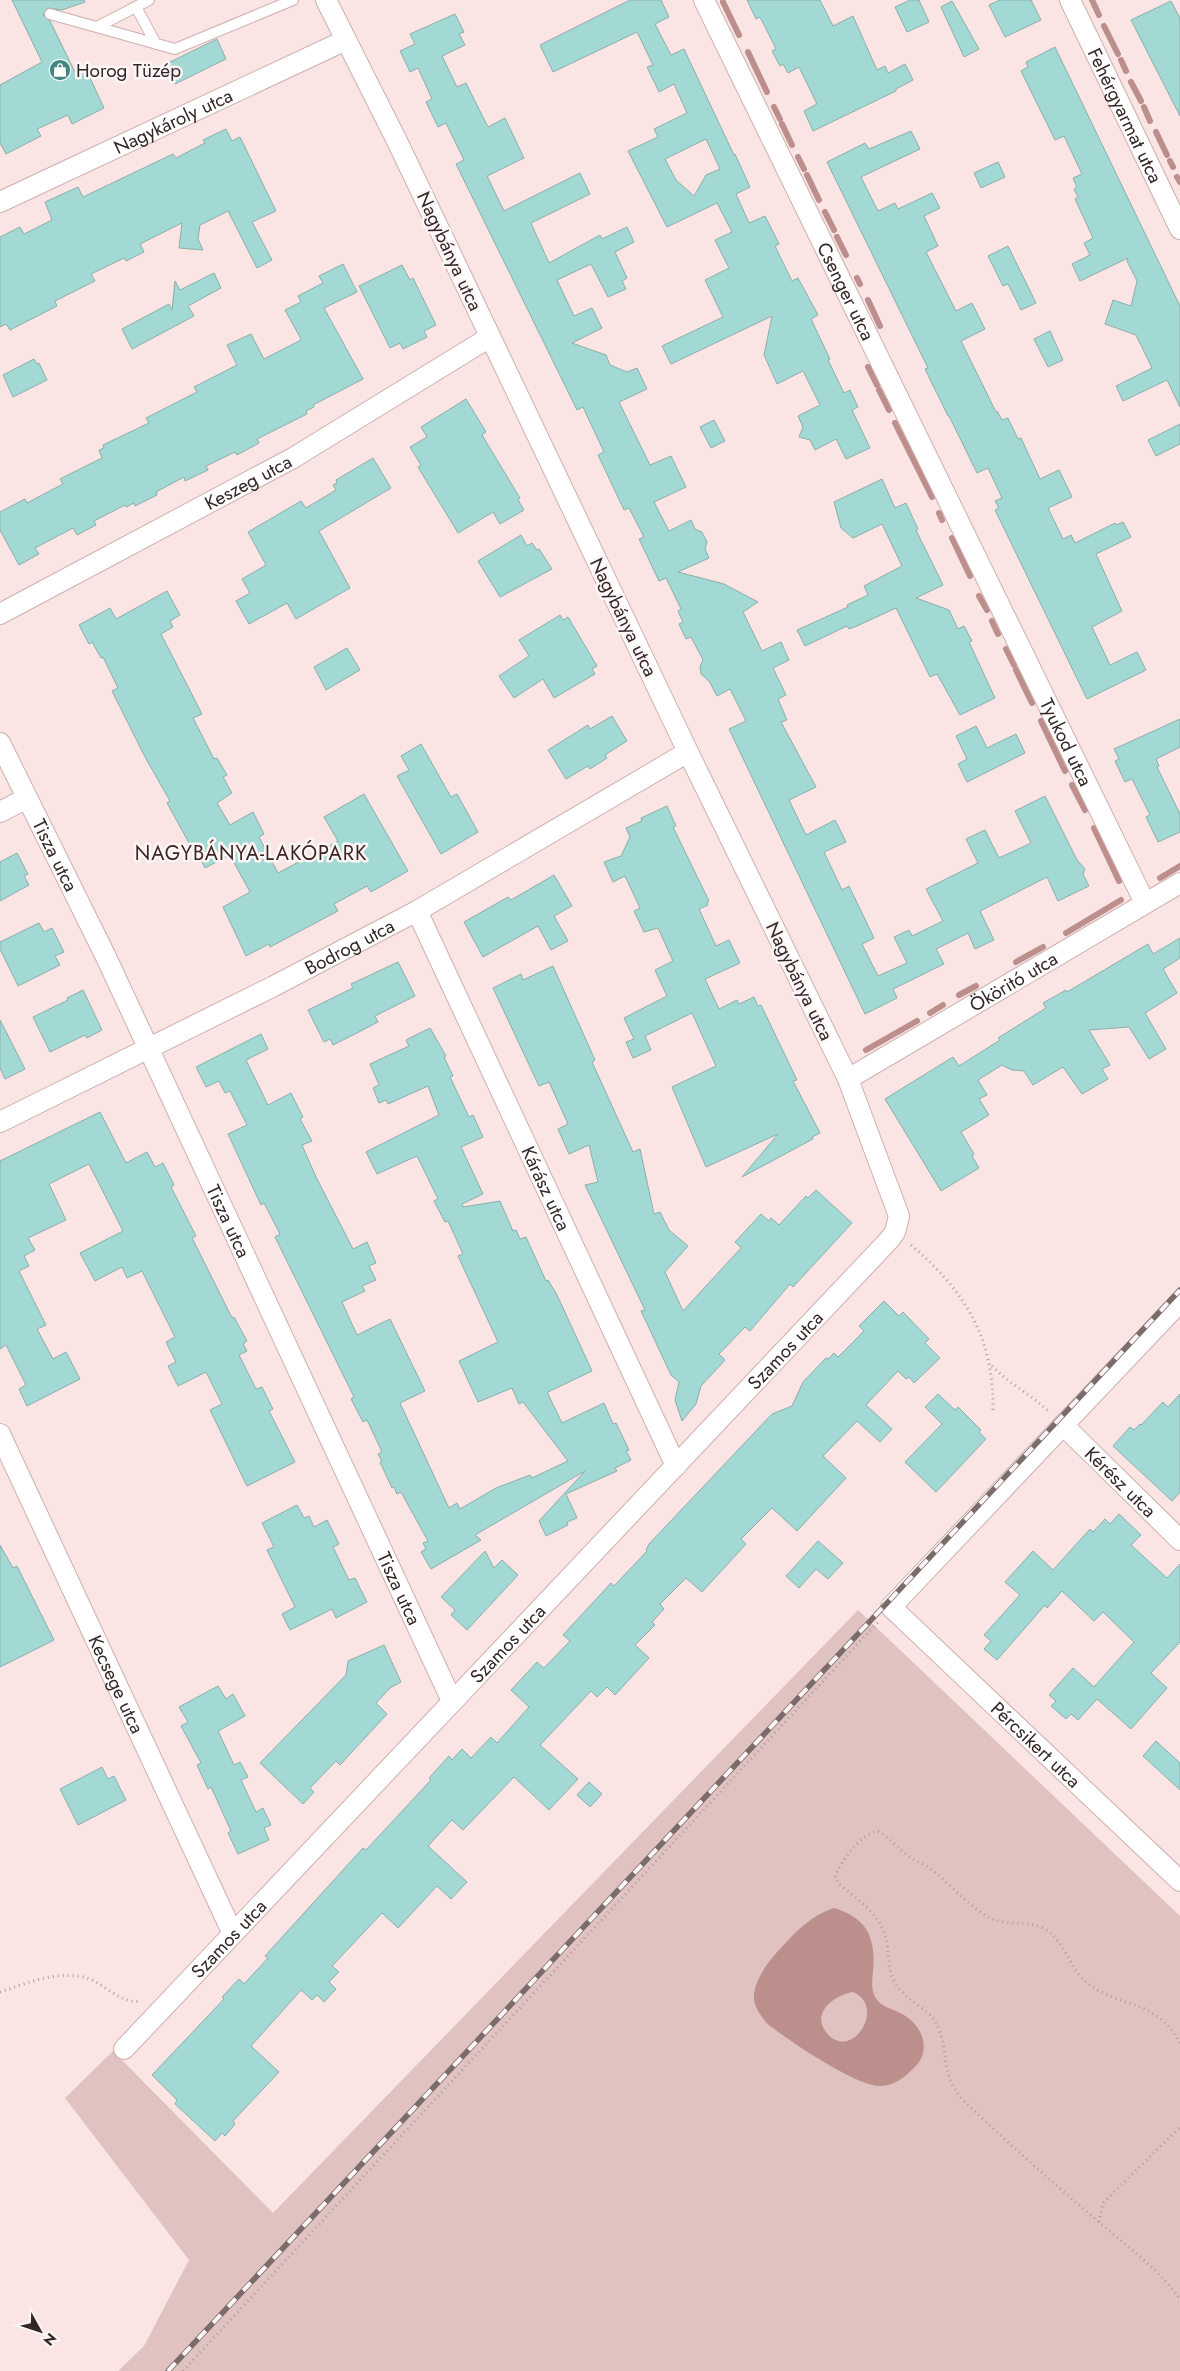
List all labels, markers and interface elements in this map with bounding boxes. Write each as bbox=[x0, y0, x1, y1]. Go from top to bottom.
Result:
street label: Fehérgyarmat utca bbox=[1081, 44, 1169, 188]
place label: Horog Tüzép bbox=[76, 57, 181, 84]
shop icon: Horog Tüzép bbox=[48, 58, 72, 82]
street label: Nagykároly utca bbox=[109, 82, 237, 161]
street label: Nagybánya utca bbox=[410, 187, 489, 315]
street label: Csenger utca bbox=[810, 238, 881, 345]
street label: Keszeg utca bbox=[200, 448, 297, 517]
street label: Nagybánya utca bbox=[583, 553, 664, 681]
street label: Tyukod utca bbox=[1033, 694, 1099, 791]
street label: Tisza utca bbox=[26, 814, 84, 896]
district label: NAGYBÁNYA-LAKÓPARK bbox=[135, 839, 367, 868]
street label: Bodrog utca bbox=[300, 912, 399, 982]
street label: Nagybánya utca bbox=[759, 917, 840, 1045]
street label: Ököritó utca bbox=[964, 945, 1063, 1018]
street label: Kárász utca bbox=[515, 1142, 577, 1235]
street label: Tisza utca bbox=[200, 1180, 257, 1262]
street label: Szamos utca bbox=[741, 1305, 829, 1396]
street label: Kérész utca bbox=[1079, 1441, 1162, 1524]
street label: Tisza utca bbox=[370, 1547, 428, 1629]
street label: Szamos utca bbox=[464, 1598, 552, 1689]
street label: Kecsege utca bbox=[82, 1631, 151, 1738]
street label: Pércsikert utca bbox=[985, 1695, 1087, 1794]
street label: Szamos utca bbox=[185, 1893, 273, 1984]
north arrow bbox=[15, 2306, 65, 2356]
text: N bbox=[39, 2329, 61, 2350]

